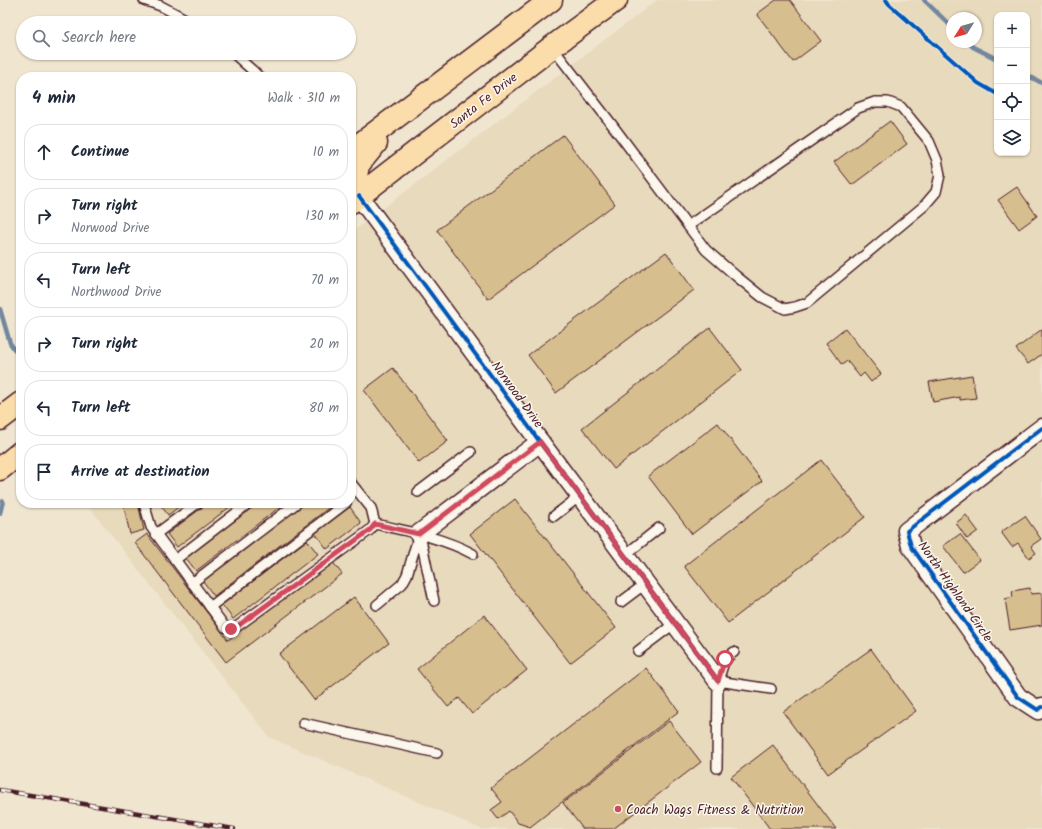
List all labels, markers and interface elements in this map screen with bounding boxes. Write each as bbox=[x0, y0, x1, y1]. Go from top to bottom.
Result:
north arrow bbox=[946, 12, 982, 48]
map controls bbox=[994, 12, 1030, 156]
button: + bbox=[994, 12, 1030, 48]
search box bbox=[16, 16, 356, 60]
text: Search here bbox=[62, 26, 136, 50]
icon: search bbox=[30, 27, 52, 49]
button: − bbox=[994, 48, 1030, 84]
street label: Santa Fe Drive bbox=[445, 68, 523, 134]
button: locate bbox=[994, 84, 1030, 120]
text: 4 min bbox=[32, 85, 76, 112]
text: Walk · 310 m bbox=[267, 88, 340, 109]
button: layers bbox=[994, 120, 1030, 156]
text: Continue bbox=[71, 140, 129, 164]
icon: ahead bbox=[33, 141, 55, 163]
text: 10 m bbox=[313, 142, 339, 163]
text: Turn right bbox=[71, 194, 138, 218]
icon: right bbox=[33, 205, 55, 227]
text: 130 m bbox=[305, 206, 339, 227]
text: Norwood Drive bbox=[71, 218, 149, 239]
text: Turn left bbox=[71, 258, 131, 282]
icon: left bbox=[33, 269, 55, 291]
text: 70 m bbox=[311, 270, 339, 291]
text: Northwood Drive bbox=[71, 282, 161, 303]
text: Turn right bbox=[71, 332, 138, 356]
icon: right bbox=[33, 333, 55, 355]
text: 20 m bbox=[309, 334, 339, 355]
street label: Norwood Drive bbox=[485, 357, 548, 433]
text: Turn left bbox=[71, 396, 131, 420]
icon: left bbox=[33, 397, 55, 419]
text: 80 m bbox=[309, 398, 339, 419]
text: Arrive at destination bbox=[71, 460, 210, 484]
icon: arrive bbox=[33, 461, 55, 483]
street label: North Highland Circle bbox=[912, 537, 998, 647]
route end bbox=[222, 620, 240, 638]
route start bbox=[716, 650, 734, 668]
place label: Coach Wags Fitness & Nutrition bbox=[626, 800, 804, 821]
marker: Coach Wags Fitness & Nutrition bbox=[613, 804, 623, 814]

